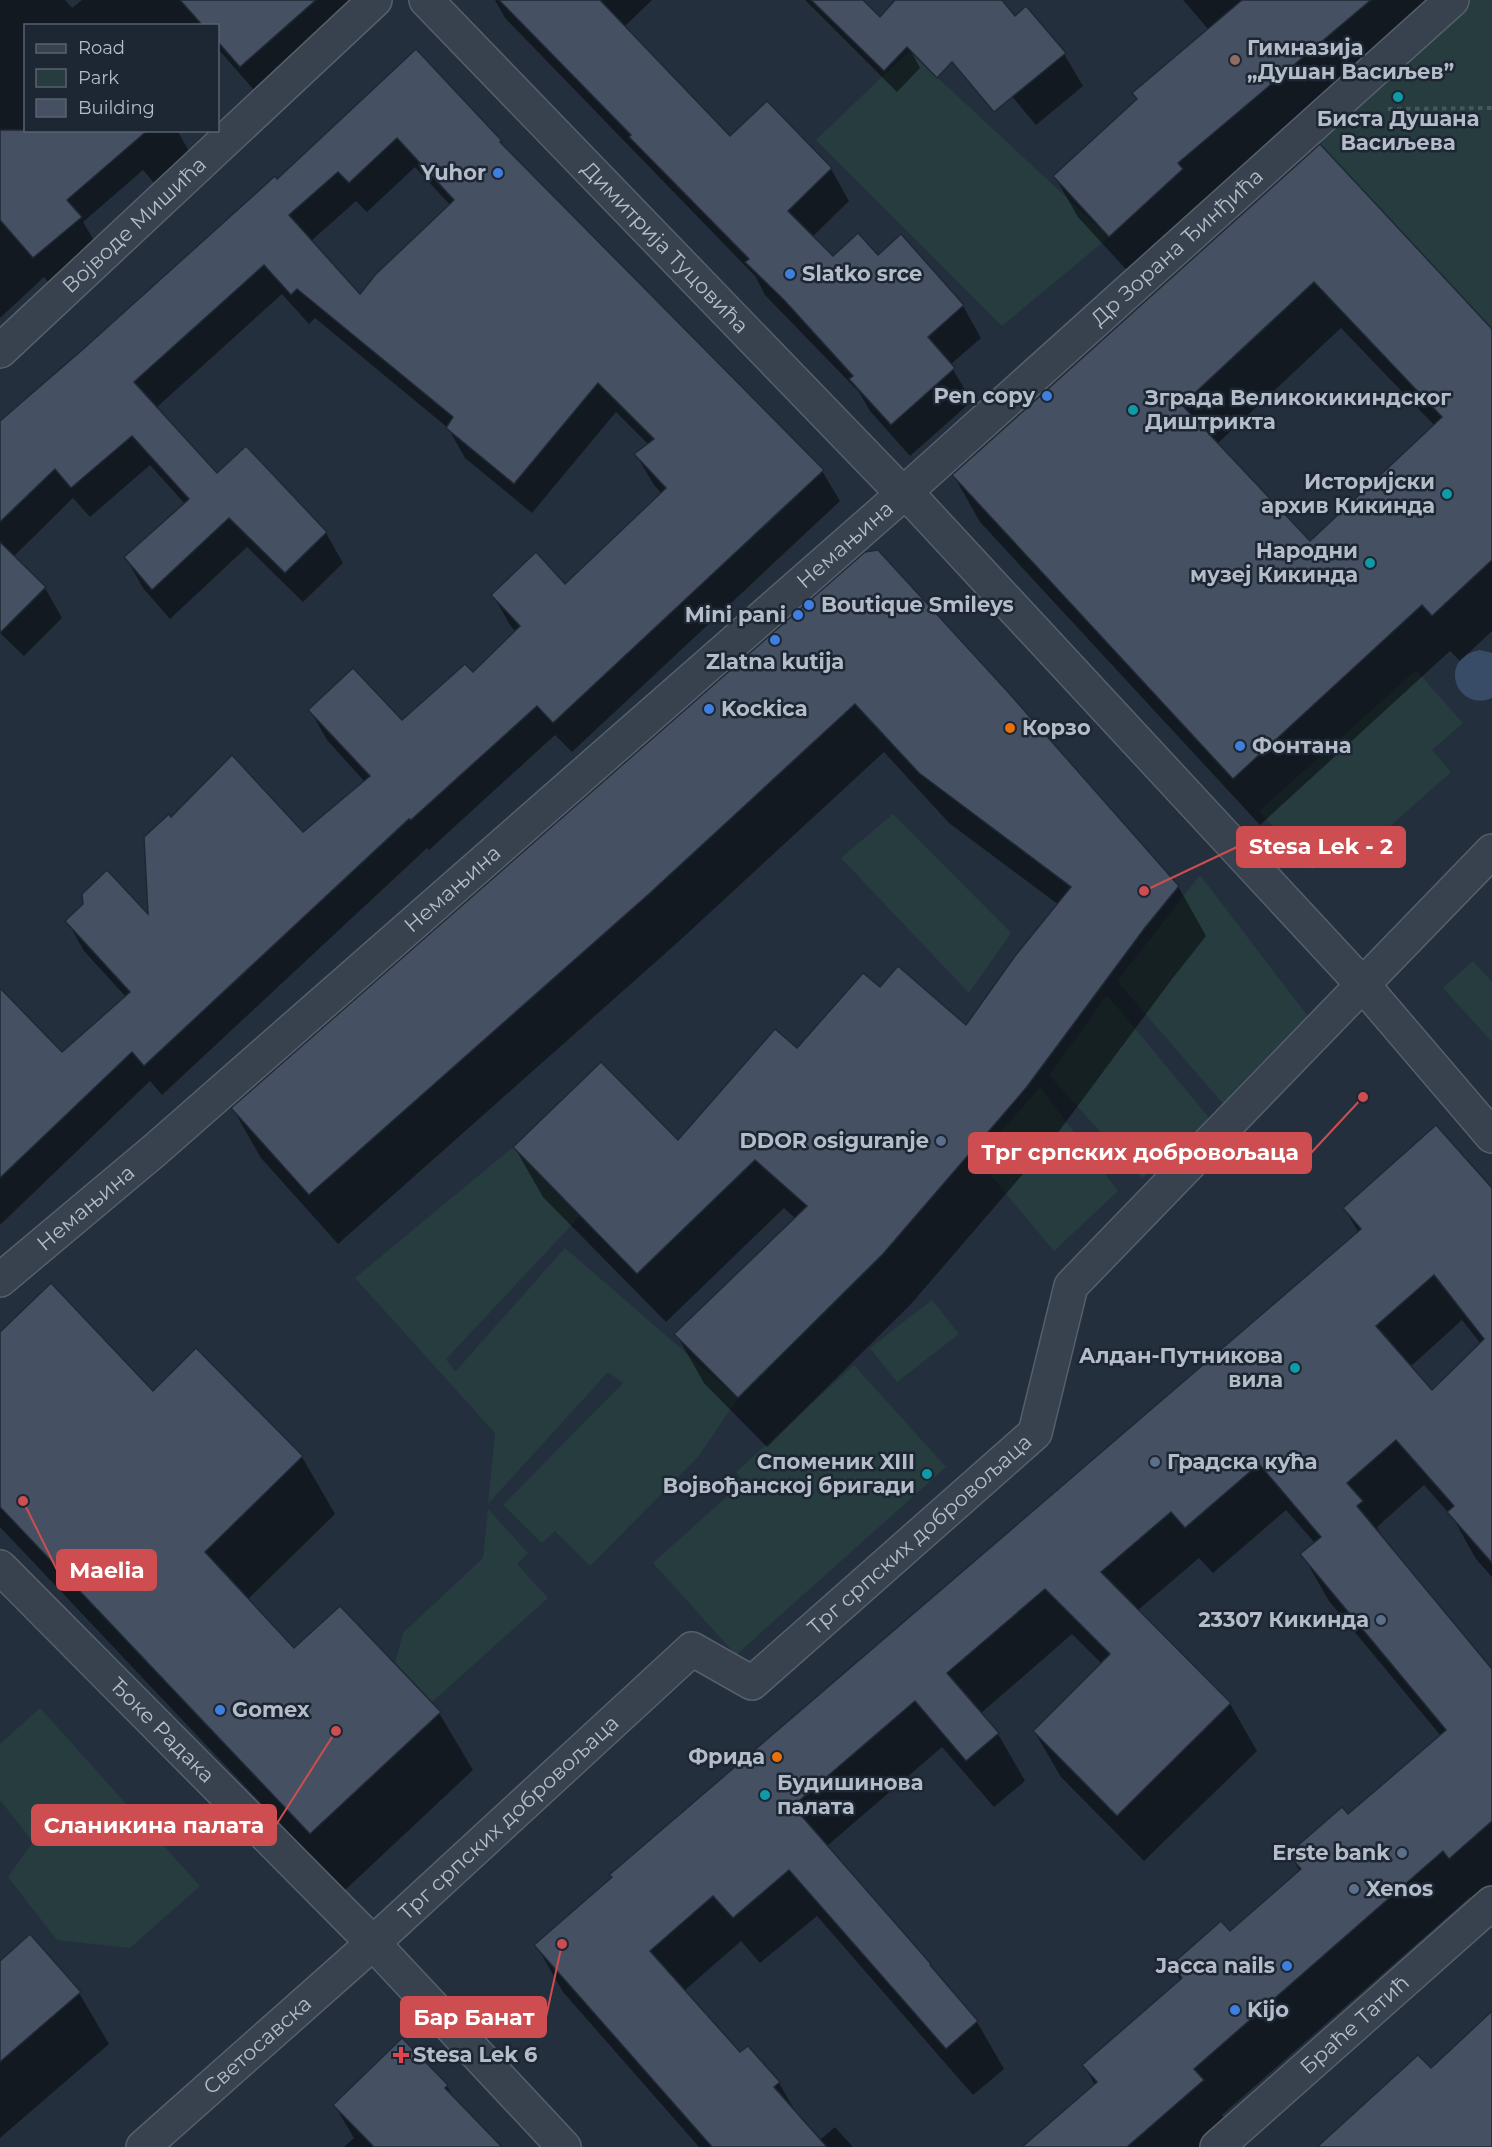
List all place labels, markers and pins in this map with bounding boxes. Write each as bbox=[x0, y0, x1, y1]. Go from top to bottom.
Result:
place label: Гимназија „Душан Васиљев” bbox=[1247, 35, 1454, 84]
marker: Гимназија „Душан Васиљев” bbox=[1228, 53, 1242, 67]
marker: Биста Душана Васиљева bbox=[1391, 90, 1405, 104]
place label: Биста Душана Васиљева bbox=[1317, 106, 1479, 155]
place label: Yuhor bbox=[420, 160, 486, 185]
marker: Yuhor bbox=[491, 166, 505, 180]
place label: Slatko srce bbox=[802, 261, 922, 286]
marker: Slatko srce bbox=[783, 267, 797, 281]
place label: Pen copy bbox=[933, 383, 1035, 408]
place label: Зграда Великокикиндског Диштрикта bbox=[1144, 385, 1451, 434]
marker: Pen copy bbox=[1040, 389, 1054, 403]
marker: Зграда Великокикиндског Диштрикта bbox=[1126, 403, 1140, 417]
place label: Историјски архив Кикинда bbox=[1261, 469, 1435, 518]
marker: Историјски архив Кикинда bbox=[1440, 487, 1454, 501]
place label: Народни музеј Кикинда bbox=[1190, 538, 1358, 587]
marker: Народни музеј Кикинда bbox=[1363, 556, 1377, 570]
place label: Boutique Smileys bbox=[821, 592, 1014, 617]
marker: Boutique Smileys bbox=[802, 598, 816, 612]
place label: Mini pani bbox=[685, 602, 786, 627]
marker: Mini pani bbox=[791, 608, 805, 622]
marker: Zlatna kutija bbox=[768, 633, 782, 647]
place label: Zlatna kutija bbox=[706, 649, 844, 674]
place label: Kockica bbox=[721, 696, 808, 721]
marker: Kockica bbox=[702, 702, 716, 716]
place label: Корзо bbox=[1022, 715, 1091, 740]
marker: Корзо bbox=[1003, 721, 1017, 735]
place label: Фонтана bbox=[1252, 733, 1351, 758]
marker: Фонтана bbox=[1233, 739, 1247, 753]
callout: Stesa Lek - 2 bbox=[1237, 827, 1405, 867]
place label: DDOR osiguranje bbox=[739, 1128, 929, 1153]
callout: Трг српских добровољаца bbox=[969, 1133, 1311, 1173]
marker: DDOR osiguranje bbox=[934, 1134, 948, 1148]
place label: Алдан-Путникова вила bbox=[1079, 1343, 1283, 1392]
marker: Алдан-Путникова вила bbox=[1288, 1361, 1302, 1375]
place label: Споменик XIII Војвођанској бригади bbox=[663, 1449, 915, 1498]
place label: Градска кућа bbox=[1167, 1449, 1317, 1474]
marker: Градска кућа bbox=[1148, 1455, 1162, 1469]
marker: Споменик XIII Војвођанској бригади bbox=[920, 1467, 934, 1481]
callout: Maelia bbox=[57, 1550, 156, 1590]
place label: 23307 Кикинда bbox=[1198, 1607, 1369, 1632]
marker: 23307 Кикинда bbox=[1374, 1613, 1388, 1627]
place label: Gomex bbox=[232, 1697, 310, 1722]
marker: Gomex bbox=[213, 1703, 227, 1717]
place label: Фрида bbox=[688, 1744, 765, 1769]
marker: Фрида bbox=[770, 1750, 784, 1764]
place label: Будишинова палата bbox=[777, 1770, 923, 1819]
marker: Будишинова палата bbox=[758, 1788, 772, 1802]
callout: Сланикина палата bbox=[32, 1805, 276, 1845]
place label: Erste bank bbox=[1272, 1840, 1390, 1865]
marker: Erste bank bbox=[1395, 1846, 1409, 1860]
place label: Xenos bbox=[1366, 1876, 1433, 1901]
marker: Xenos bbox=[1347, 1882, 1361, 1896]
place label: Jacca nails bbox=[1155, 1953, 1275, 1978]
marker: Jacca nails bbox=[1280, 1959, 1294, 1973]
callout: Бар Банат bbox=[401, 1997, 546, 2037]
place label: Kijo bbox=[1247, 1997, 1289, 2022]
marker: Kijo bbox=[1228, 2003, 1242, 2017]
place label: Stesa Lek 6 bbox=[413, 2042, 537, 2067]
marker: Stesa Lek 6 bbox=[394, 2048, 408, 2062]

